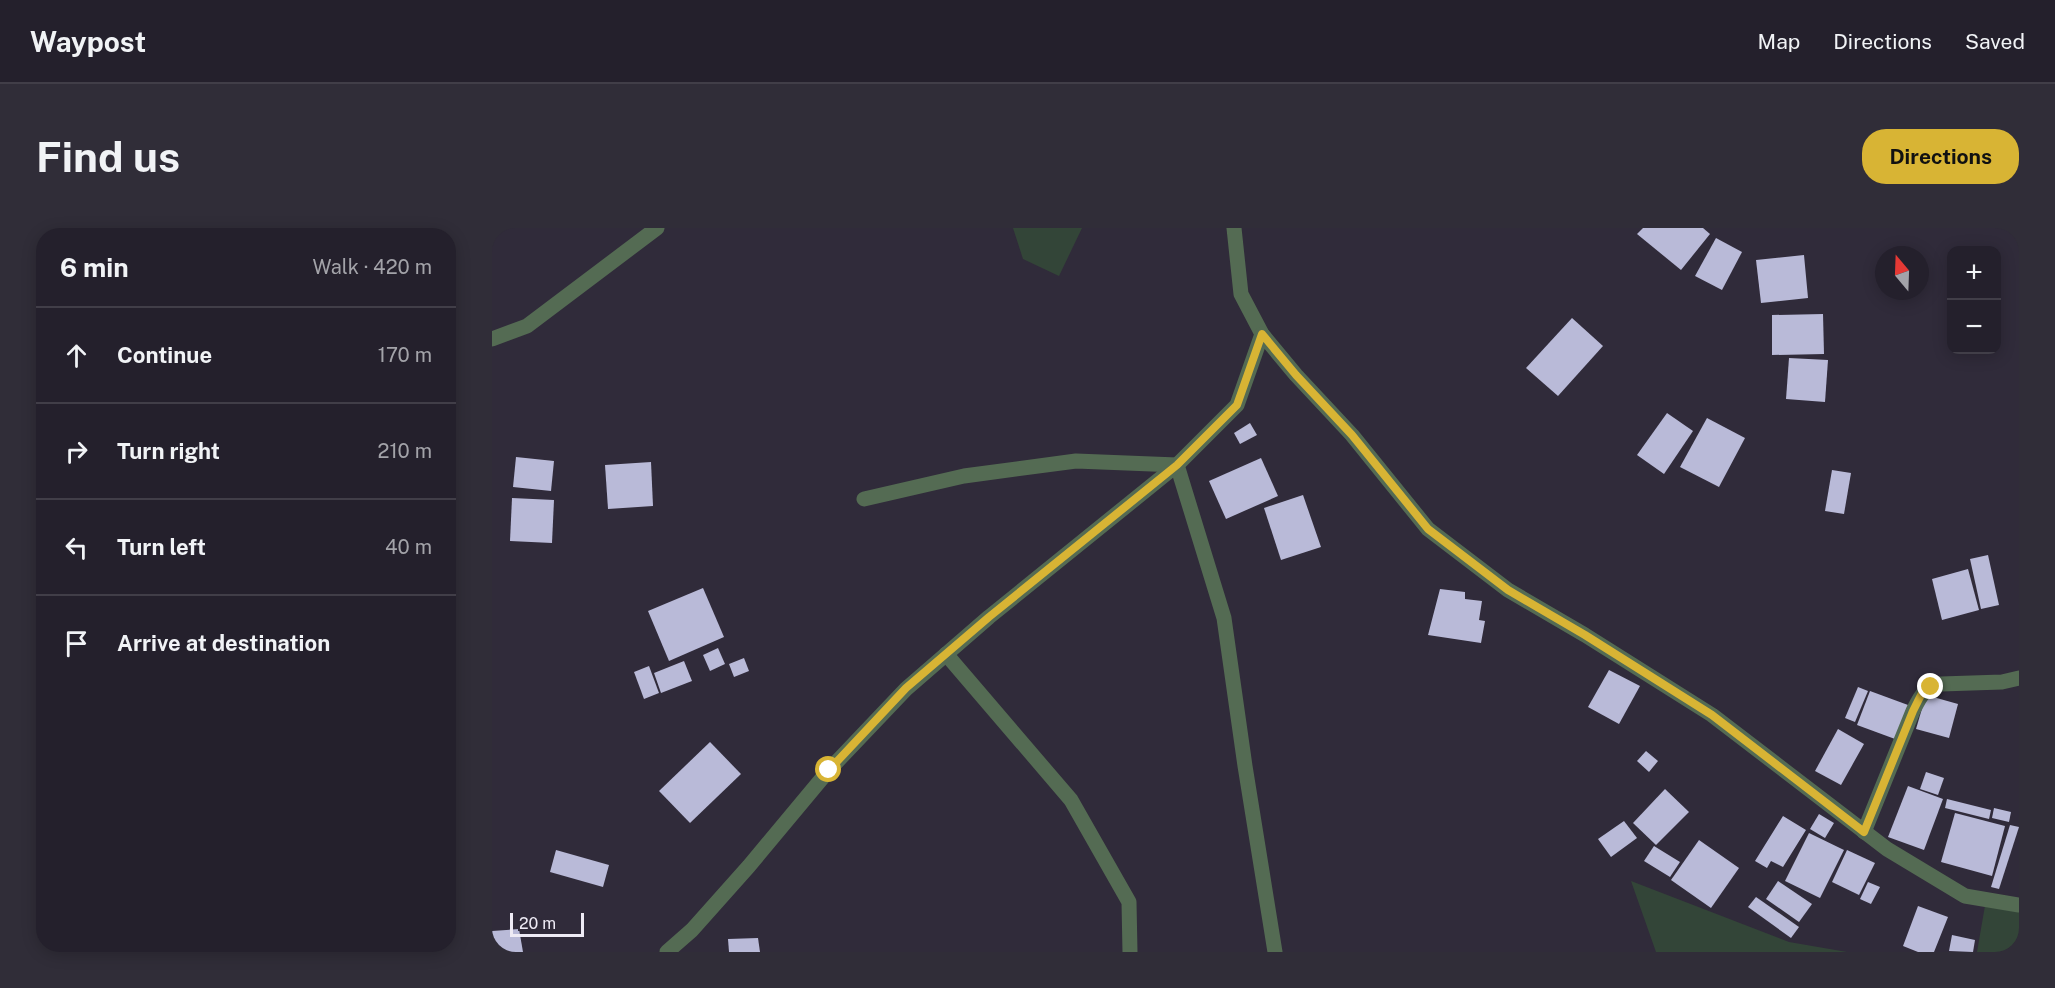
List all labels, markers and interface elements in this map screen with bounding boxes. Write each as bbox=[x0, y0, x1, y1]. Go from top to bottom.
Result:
text: Waypost bbox=[30, 25, 146, 58]
text: Map bbox=[1758, 29, 1800, 54]
text: Directions bbox=[1833, 29, 1932, 54]
text: Saved bbox=[1965, 29, 2025, 54]
button: Directions bbox=[1862, 129, 2019, 184]
text: Find us bbox=[36, 132, 180, 181]
north arrow bbox=[1875, 246, 1929, 300]
map controls bbox=[1947, 246, 2001, 354]
button: + bbox=[1947, 246, 2001, 300]
text: 6 min bbox=[60, 252, 129, 283]
text: Walk · 420 m bbox=[312, 255, 432, 279]
button: − bbox=[1947, 300, 2001, 354]
icon: ahead bbox=[60, 339, 93, 372]
text: Continue bbox=[117, 342, 212, 368]
text: 170 m bbox=[378, 343, 432, 367]
icon: right bbox=[60, 435, 93, 468]
text: Turn right bbox=[117, 438, 220, 464]
text: 210 m bbox=[378, 439, 432, 463]
icon: left bbox=[60, 531, 93, 564]
text: Turn left bbox=[117, 534, 206, 560]
text: 40 m bbox=[385, 535, 432, 559]
icon: arrive bbox=[60, 627, 93, 660]
text: Arrive at destination bbox=[117, 630, 330, 656]
route end bbox=[1917, 673, 1943, 699]
route start bbox=[815, 756, 841, 782]
scale bar bbox=[510, 910, 584, 938]
text: 20 m bbox=[519, 914, 556, 933]

